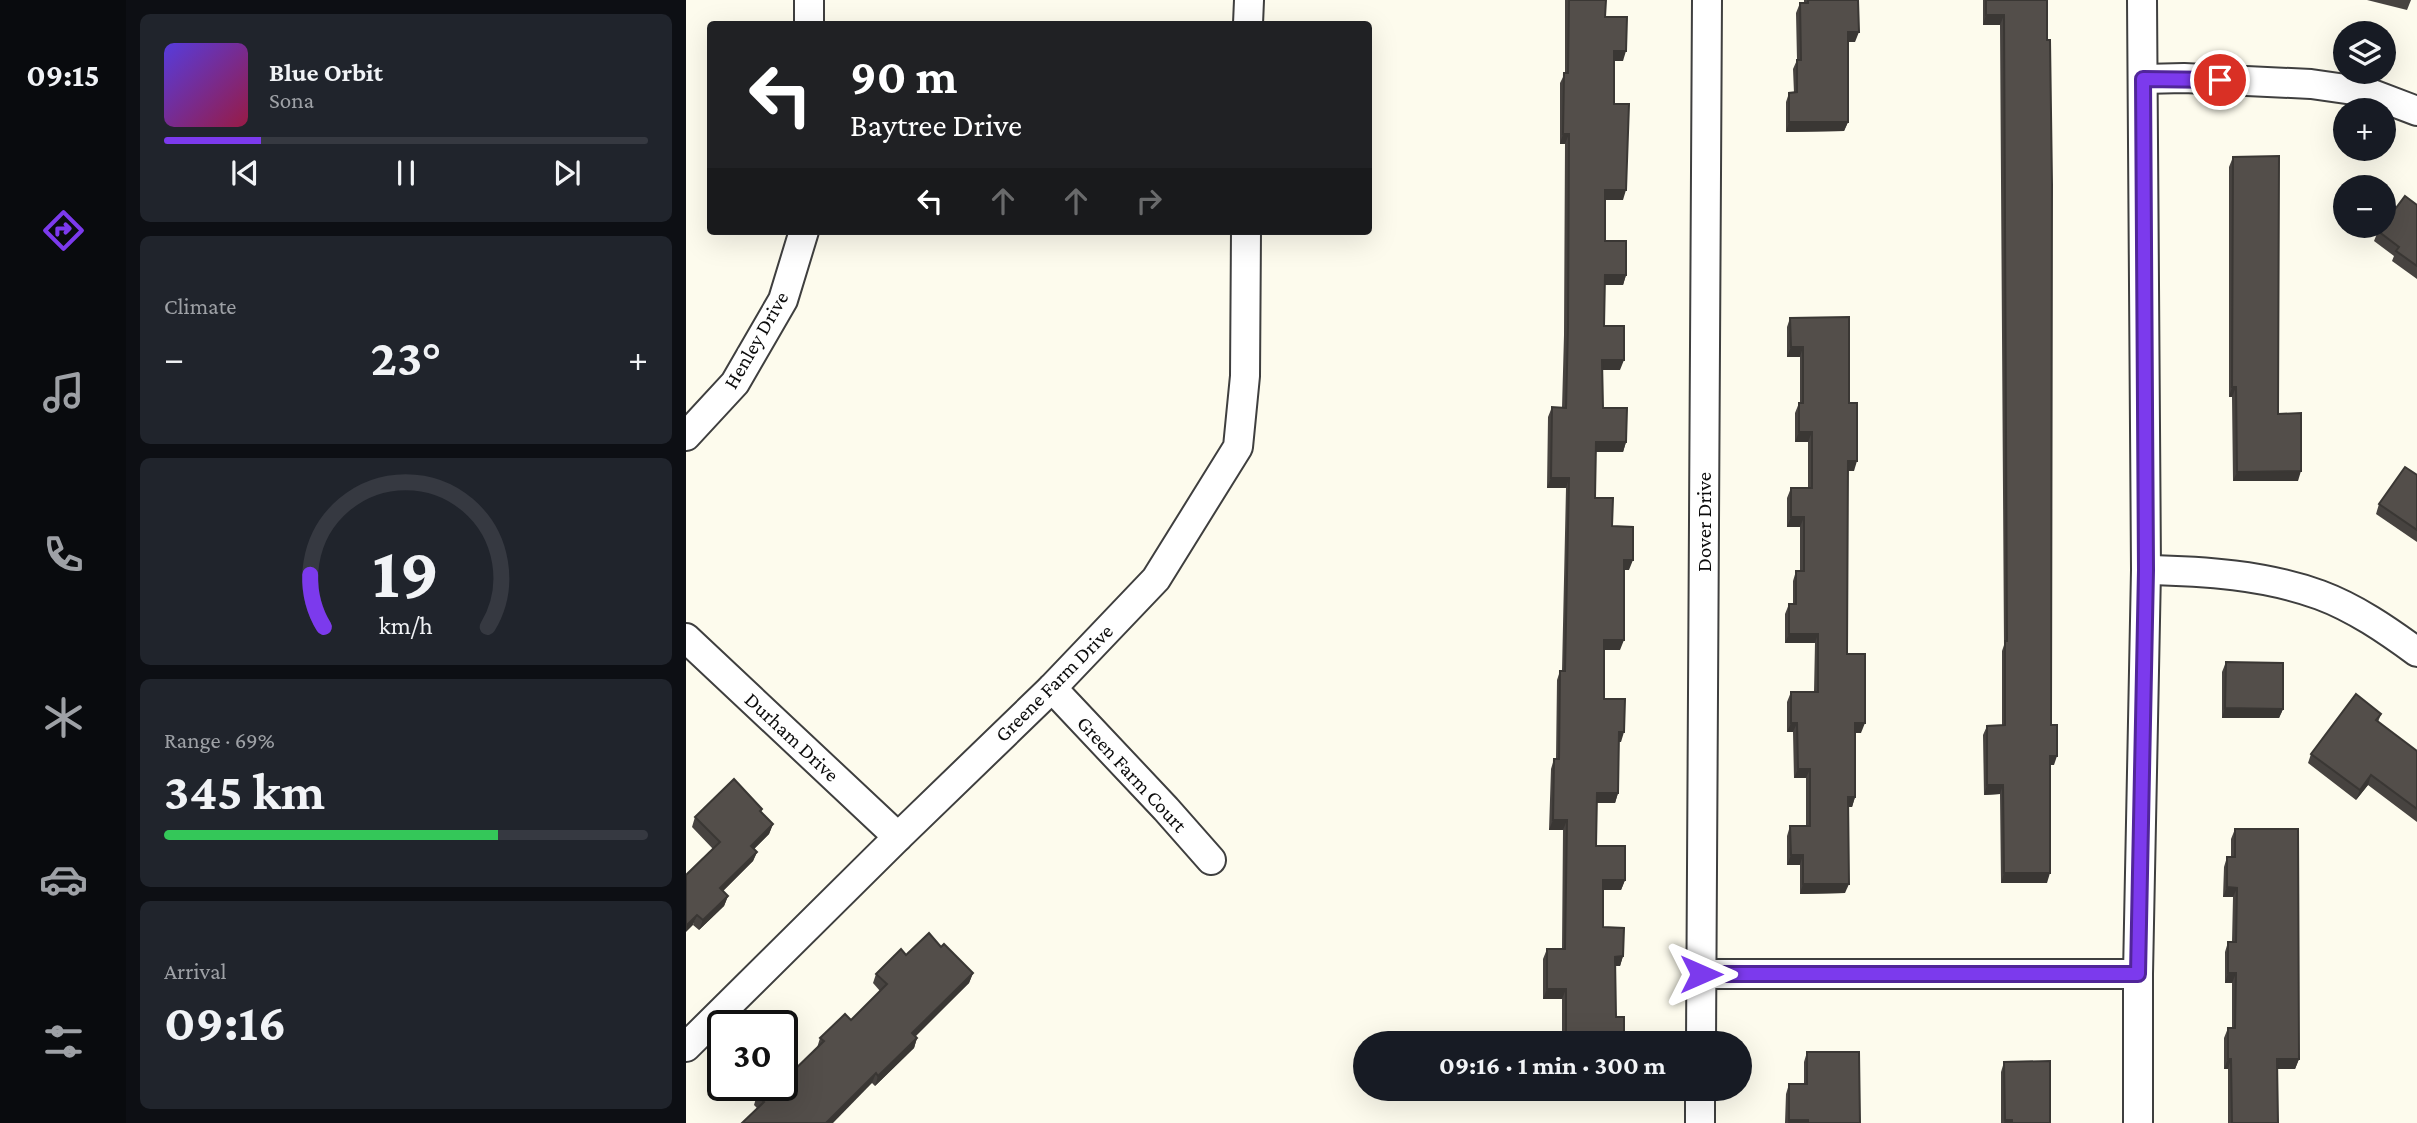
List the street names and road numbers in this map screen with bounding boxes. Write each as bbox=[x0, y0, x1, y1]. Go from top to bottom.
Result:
street label: Henley Drive bbox=[719, 287, 793, 393]
street label: Dover Drive bbox=[1692, 472, 1716, 572]
street label: Greene Farm Drive bbox=[990, 619, 1118, 747]
street label: Durham Drive bbox=[740, 687, 844, 787]
street label: Green Farm Court bbox=[1072, 711, 1193, 838]

